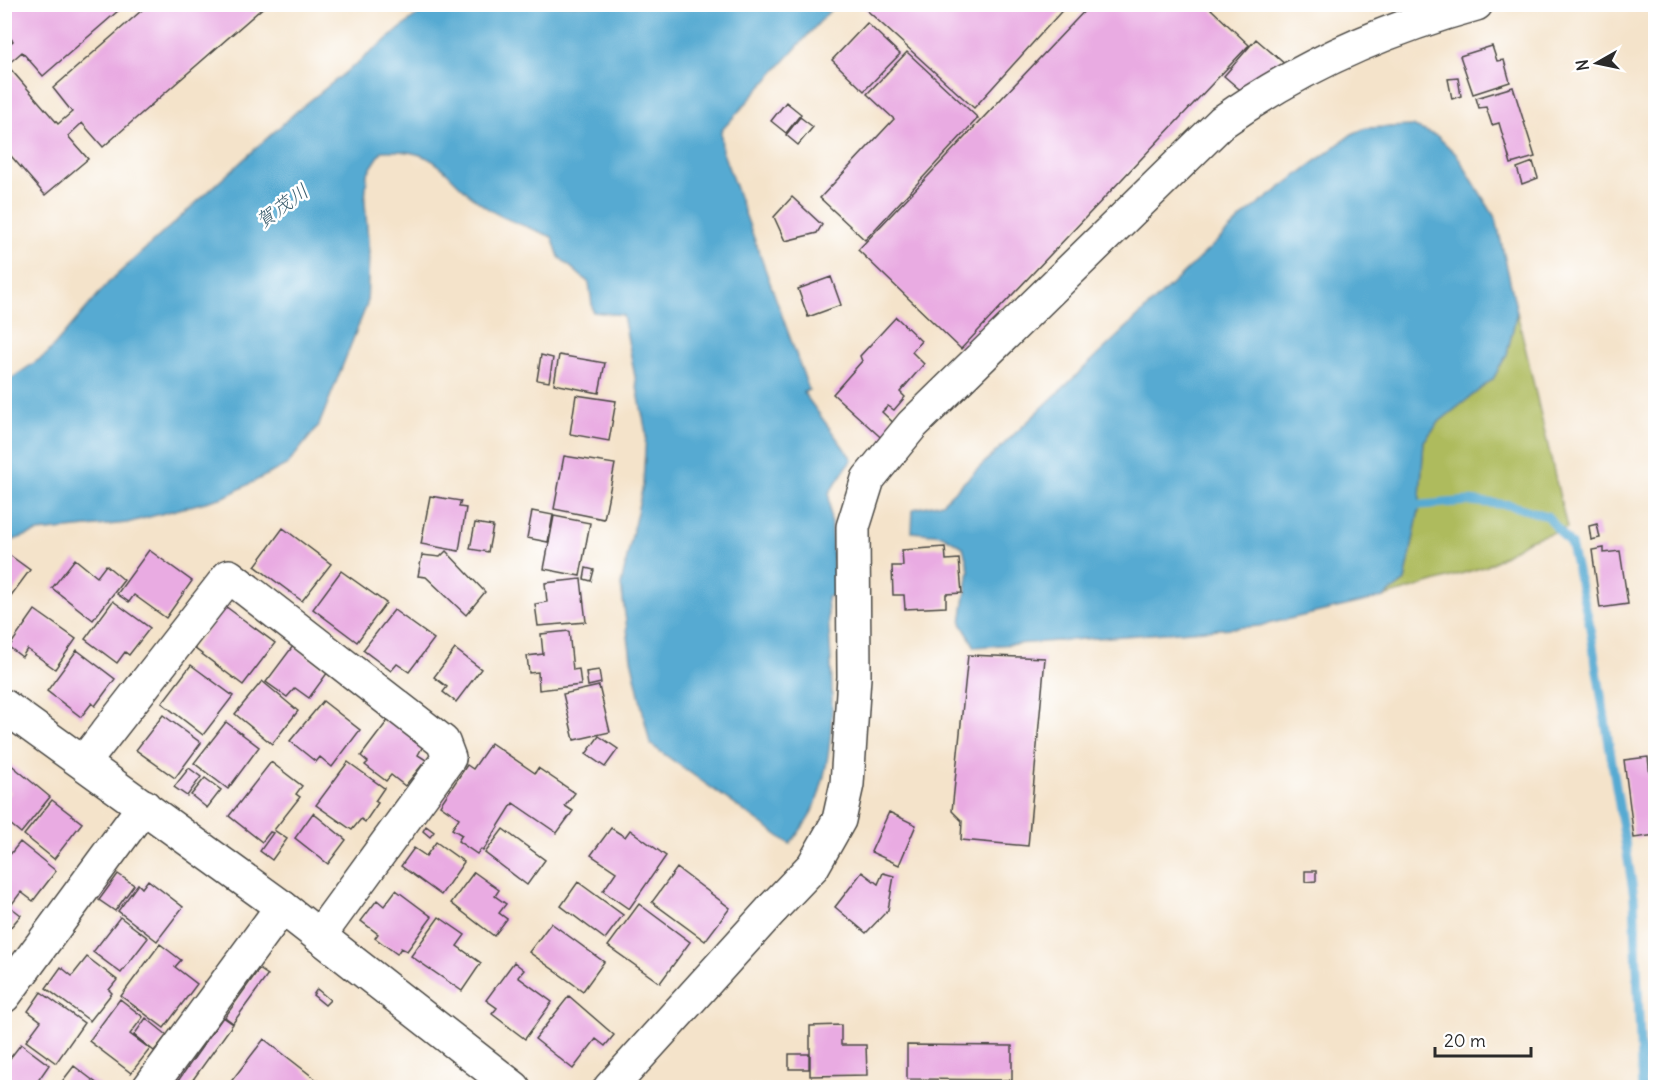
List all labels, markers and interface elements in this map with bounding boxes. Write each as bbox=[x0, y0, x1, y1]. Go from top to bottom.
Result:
north arrow bbox=[1567, 33, 1627, 93]
text: N bbox=[1571, 58, 1593, 72]
water label: 賀茂川 bbox=[250, 178, 313, 233]
scale bar bbox=[1435, 1020, 1531, 1058]
text: 20 m bbox=[1444, 1029, 1486, 1052]

